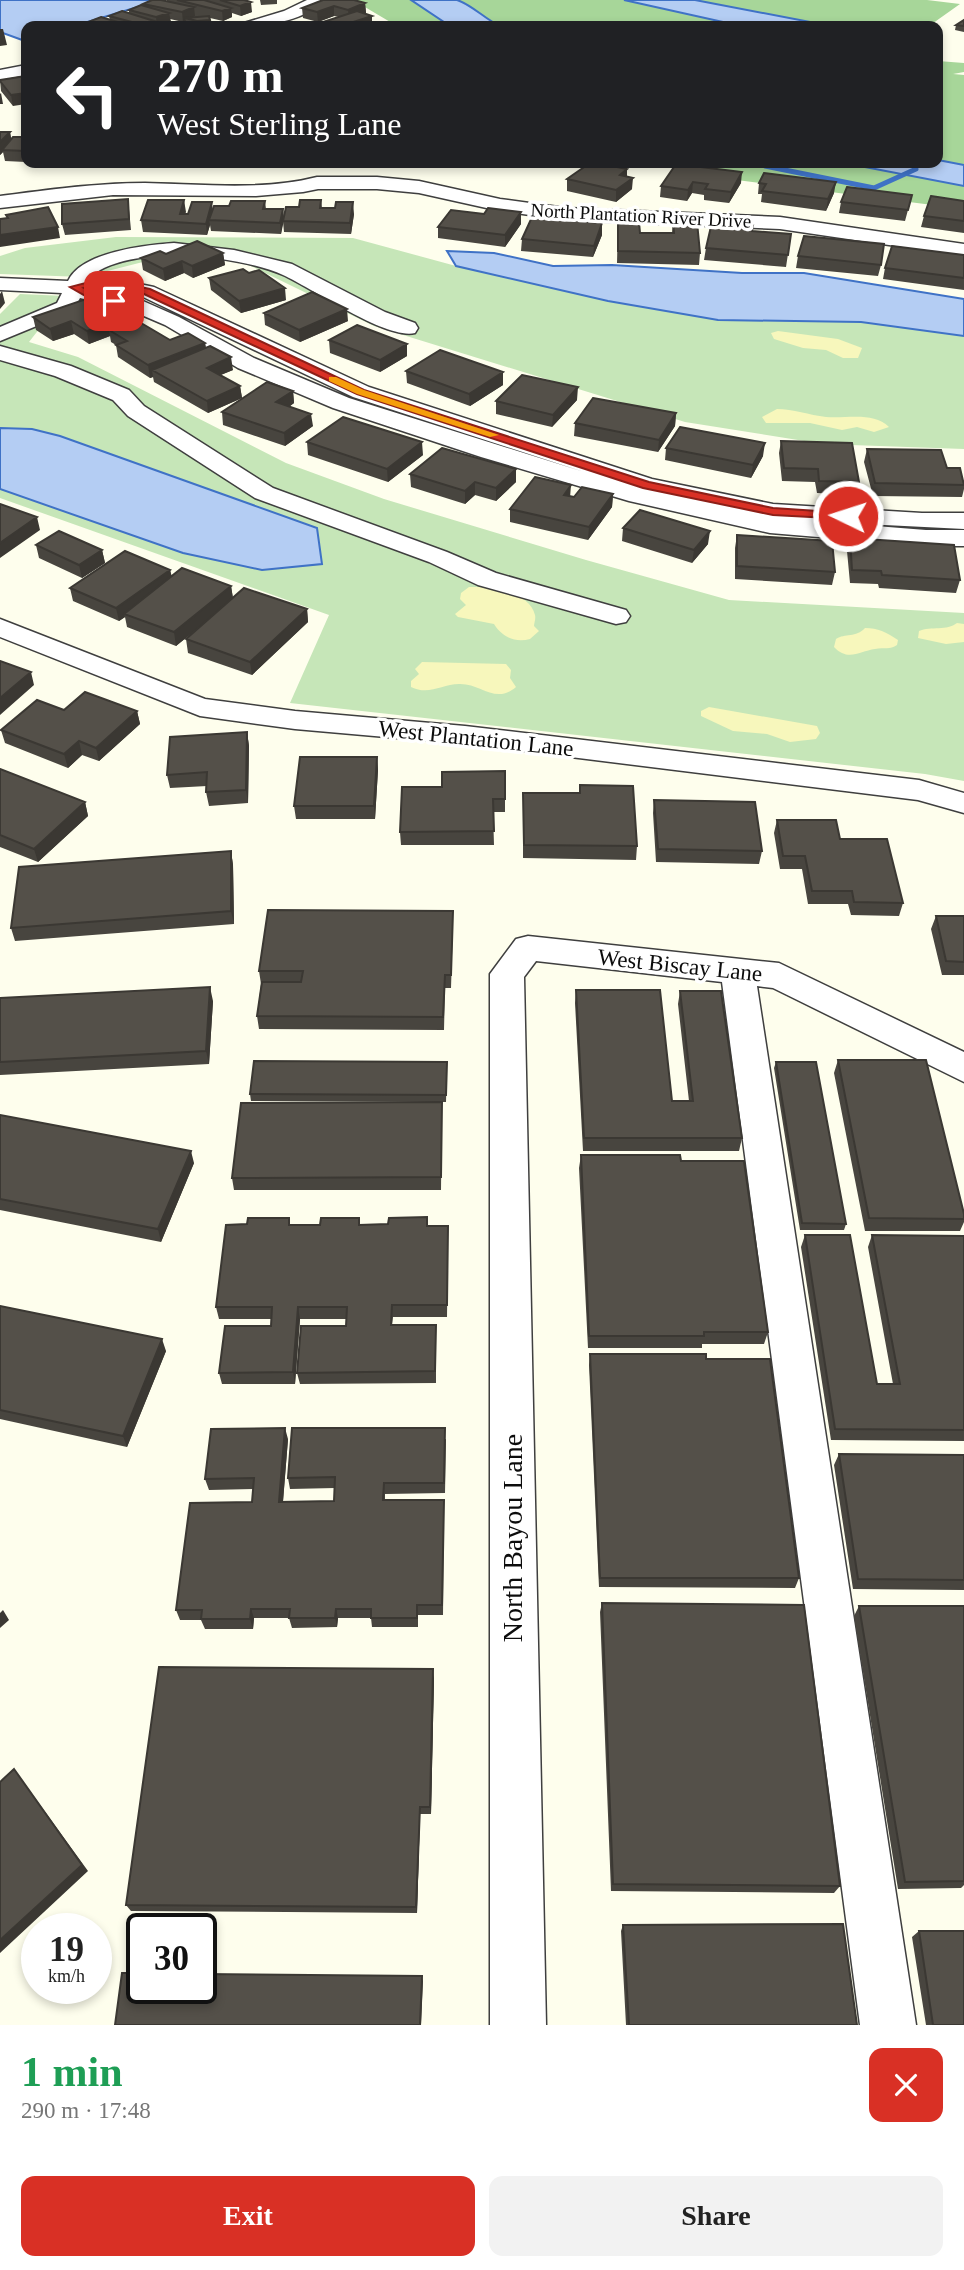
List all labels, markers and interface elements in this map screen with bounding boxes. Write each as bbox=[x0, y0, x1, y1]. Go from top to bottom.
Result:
text: 270 m bbox=[157, 48, 284, 103]
icon: left bbox=[42, 49, 133, 140]
text: West Sterling Lane bbox=[157, 106, 401, 142]
street label: North Plantation River Drive bbox=[530, 199, 752, 232]
pin bbox=[84, 271, 144, 331]
icon: arrive bbox=[95, 282, 133, 320]
position arrow bbox=[811, 479, 885, 553]
street label: West Plantation Lane bbox=[377, 716, 575, 761]
street label: West Biscay Lane bbox=[596, 944, 764, 987]
street label: North Bayou Lane bbox=[497, 1434, 528, 1642]
speed limit sign: 30 bbox=[126, 1913, 217, 2004]
text: 19 bbox=[49, 1930, 84, 1969]
text: km/h bbox=[48, 1966, 85, 1986]
button: close bbox=[869, 2048, 943, 2122]
text: 1 min bbox=[21, 2049, 123, 2095]
text: 290 m · 17:48 bbox=[21, 2098, 151, 2123]
button: Exit bbox=[21, 2176, 475, 2256]
button: Share bbox=[489, 2176, 943, 2256]

